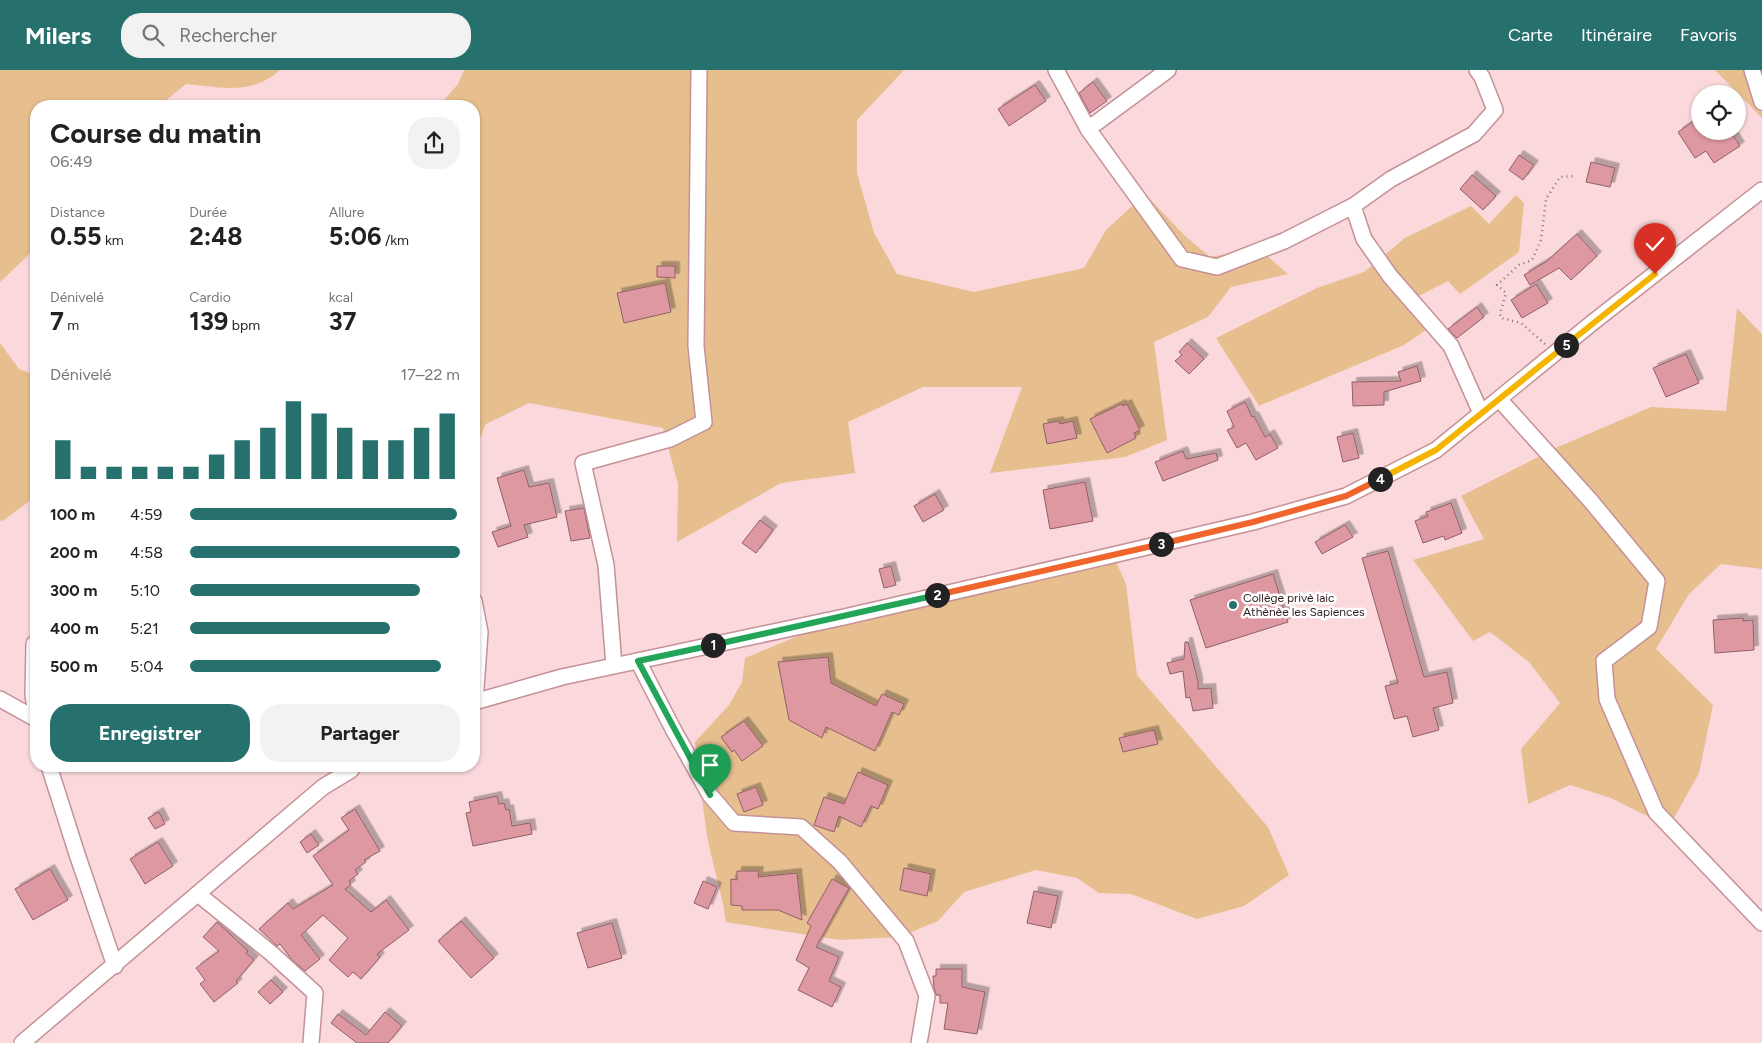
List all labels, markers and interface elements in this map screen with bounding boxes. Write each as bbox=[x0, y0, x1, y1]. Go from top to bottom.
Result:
search box bbox=[121, 13, 471, 58]
text: Milers bbox=[25, 21, 91, 50]
icon: search bbox=[139, 21, 167, 49]
text: Rechercher bbox=[179, 24, 277, 47]
text: Carte bbox=[1508, 24, 1553, 46]
text: Itinéraire bbox=[1581, 24, 1652, 46]
text: Favoris bbox=[1680, 24, 1737, 46]
map controls bbox=[1691, 85, 1746, 140]
button: locate bbox=[1691, 85, 1746, 140]
text: Course du matin bbox=[50, 116, 261, 150]
button: share bbox=[408, 117, 460, 169]
text: 06:49 bbox=[50, 152, 92, 171]
text: Distance bbox=[50, 204, 105, 221]
text: Durée bbox=[189, 204, 227, 221]
text: Allure bbox=[329, 204, 364, 221]
text: 0.55 bbox=[50, 221, 101, 251]
text: 2:48 bbox=[189, 221, 242, 251]
text: 5:06 bbox=[329, 221, 381, 251]
pin bbox=[1634, 223, 1676, 274]
icon: check bbox=[1641, 230, 1669, 258]
text: km bbox=[101, 232, 124, 249]
text: /km bbox=[381, 232, 409, 249]
text: Dénivelé bbox=[50, 289, 104, 306]
text: Cardio bbox=[189, 289, 231, 306]
text: kcal bbox=[329, 289, 353, 306]
text: 7 bbox=[50, 306, 64, 336]
text: 139 bbox=[189, 306, 228, 336]
text: 37 bbox=[329, 306, 356, 336]
text: m bbox=[64, 317, 79, 334]
text: bpm bbox=[228, 317, 260, 334]
pin: 5 bbox=[1554, 332, 1578, 358]
text: 5 bbox=[1562, 337, 1571, 354]
text: Dénivelé bbox=[50, 365, 112, 384]
text: 17–22 m bbox=[401, 365, 460, 384]
pin: 4 bbox=[1368, 466, 1392, 492]
text: 4 bbox=[1376, 471, 1385, 488]
text: 100 m bbox=[50, 505, 95, 524]
text: 4:59 bbox=[130, 505, 162, 524]
pin: 3 bbox=[1148, 532, 1174, 556]
text: 3 bbox=[1158, 536, 1165, 553]
text: 200 m bbox=[50, 543, 98, 562]
text: 4:58 bbox=[130, 543, 163, 562]
text: 300 m bbox=[50, 581, 97, 600]
text: 5:10 bbox=[130, 581, 160, 600]
pin: 2 bbox=[924, 582, 950, 608]
text: 2 bbox=[933, 587, 942, 604]
place label: Collège privè laic Athènèe les Sapiences bbox=[1243, 591, 1365, 619]
marker: Collège privè laic Athènèe les Sapiences bbox=[1227, 599, 1239, 611]
text: 400 m bbox=[50, 619, 99, 638]
text: 5:21 bbox=[130, 619, 159, 638]
pin: 1 bbox=[700, 632, 726, 658]
text: 1 bbox=[711, 637, 716, 654]
text: 500 m bbox=[50, 657, 98, 676]
text: 5:04 bbox=[130, 657, 163, 676]
button: Enregistrer bbox=[50, 704, 250, 762]
button: Partager bbox=[260, 704, 460, 762]
pin bbox=[689, 744, 731, 795]
icon: arrive bbox=[696, 751, 724, 779]

